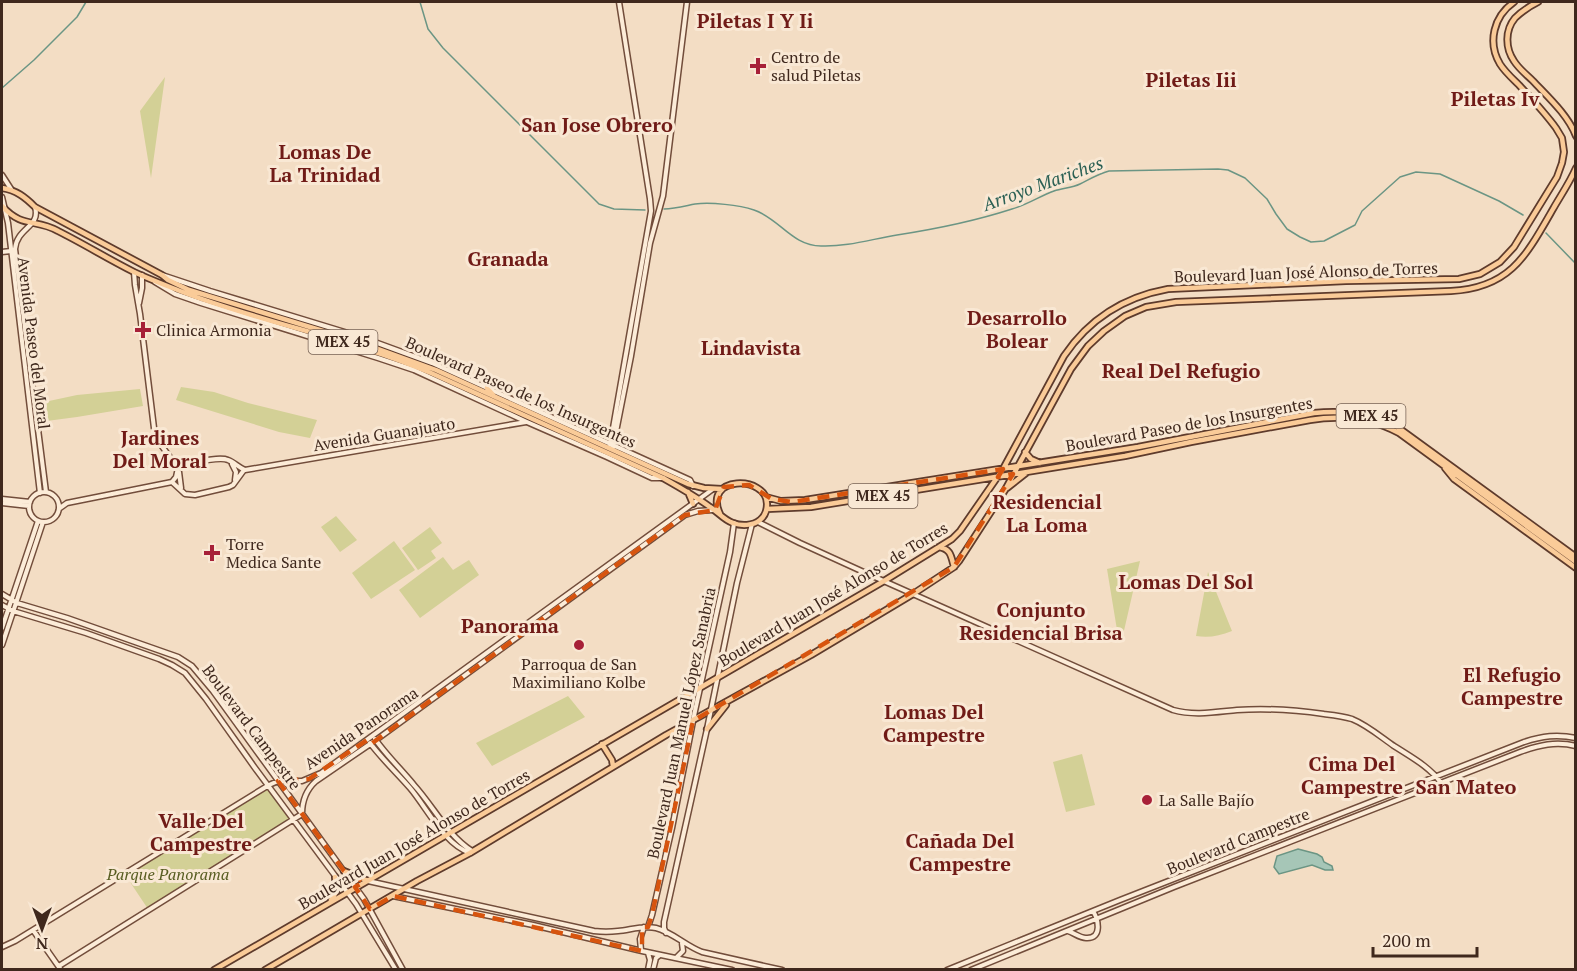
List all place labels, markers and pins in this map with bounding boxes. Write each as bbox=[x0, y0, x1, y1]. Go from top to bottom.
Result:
place label: Centro de salud Piletas bbox=[771, 46, 861, 86]
marker: Centro de salud Piletas bbox=[749, 57, 767, 75]
place label: Clinica Armonia bbox=[156, 319, 272, 341]
marker: Clinica Armonia bbox=[134, 321, 152, 339]
place label: Torre Medica Sante bbox=[226, 533, 321, 573]
marker: Torre Medica Sante bbox=[203, 544, 221, 562]
marker: Parroqua de San Maximiliano Kolbe bbox=[572, 638, 586, 652]
place label: Parroqua de San Maximiliano Kolbe bbox=[512, 653, 646, 693]
place label: La Salle Bajío bbox=[1159, 789, 1254, 811]
marker: La Salle Bajío bbox=[1140, 793, 1154, 807]

